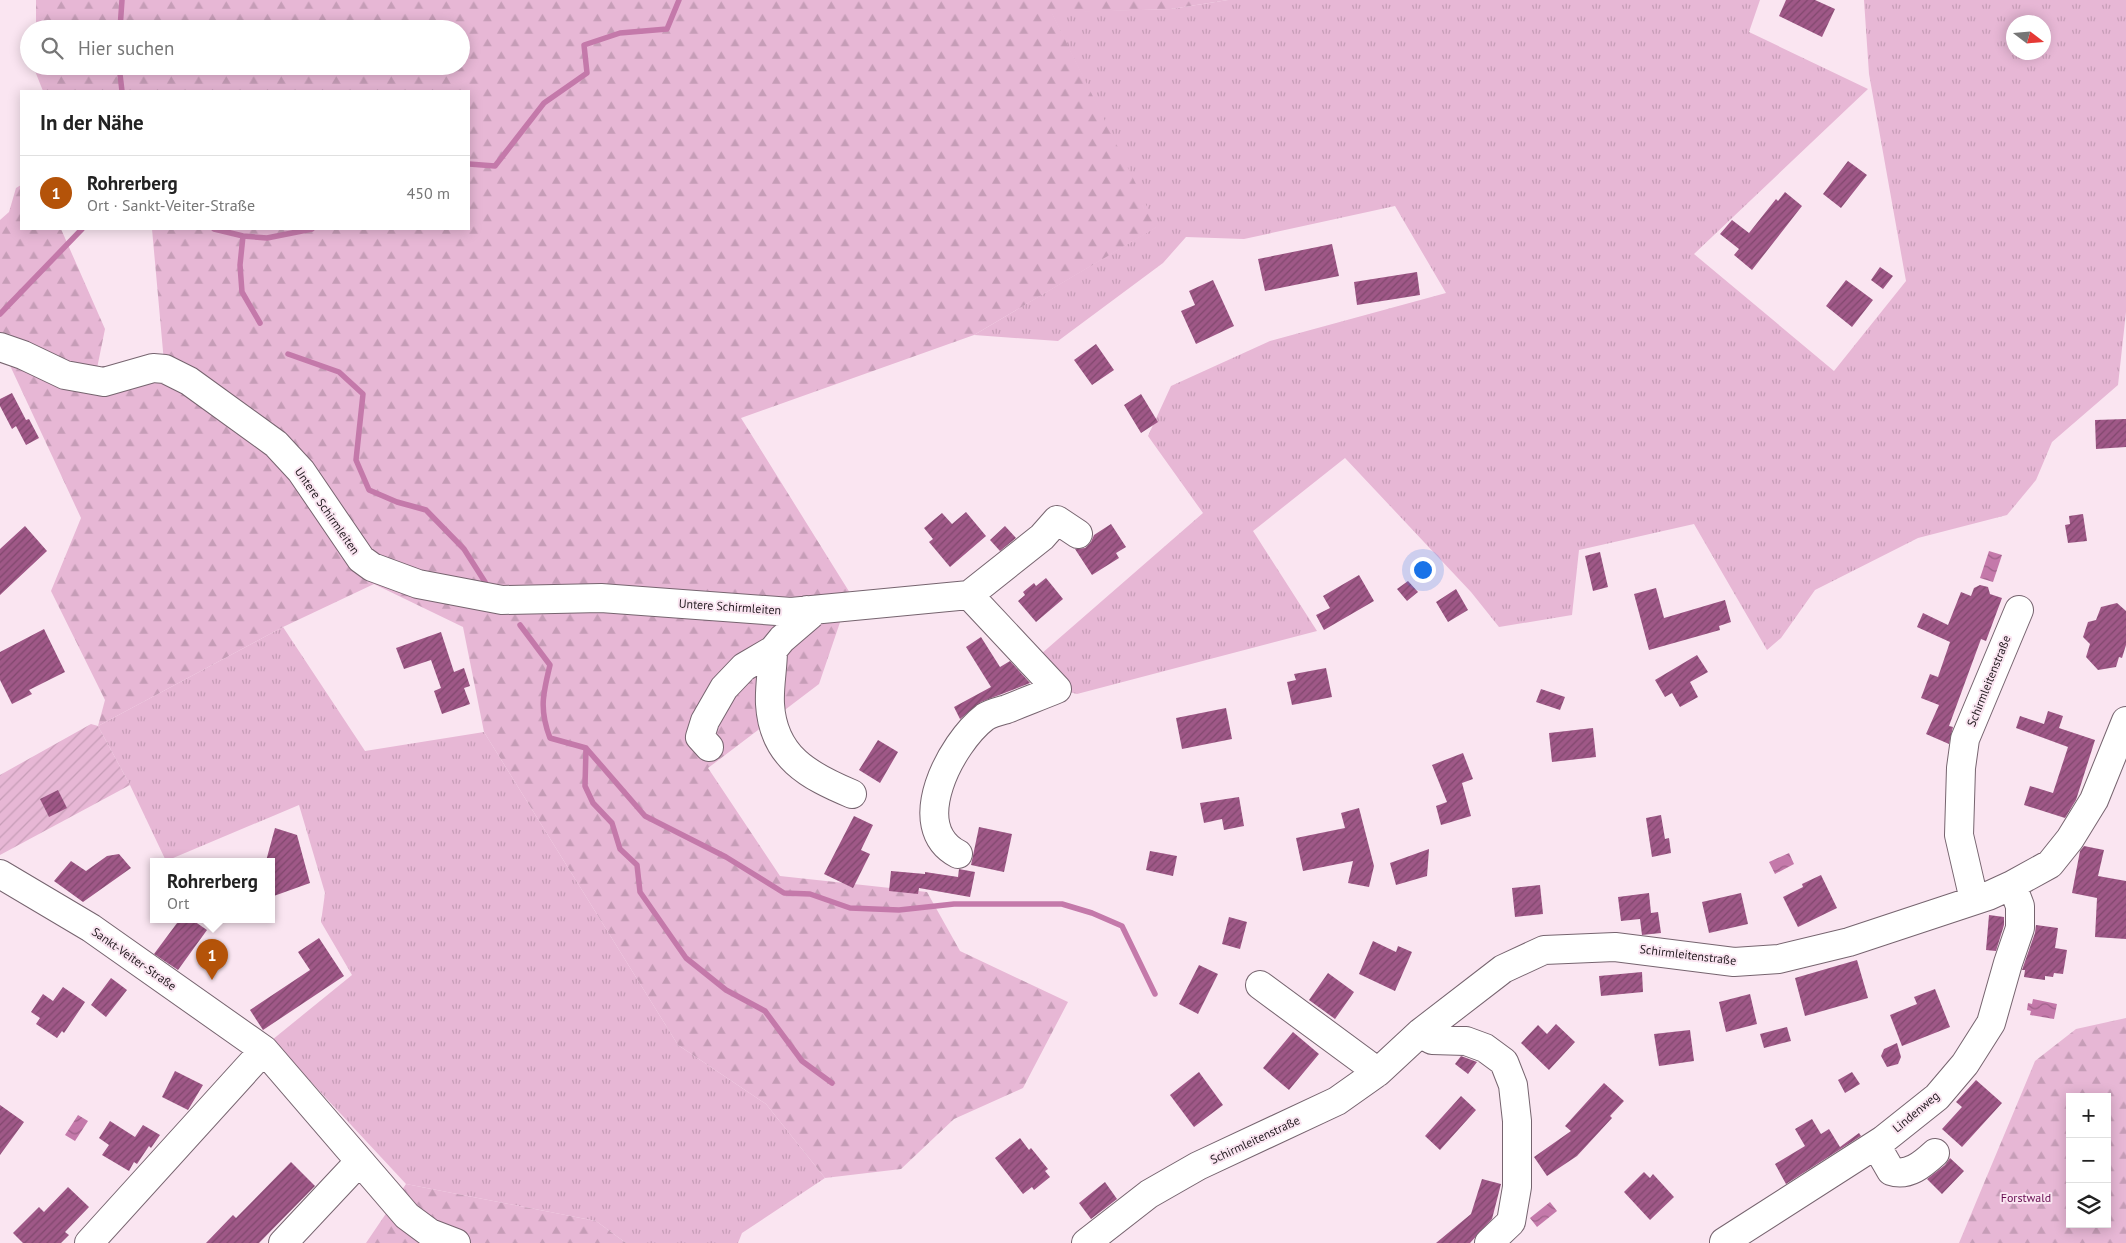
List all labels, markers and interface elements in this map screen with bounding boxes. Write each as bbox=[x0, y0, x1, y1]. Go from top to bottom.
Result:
north arrow bbox=[2006, 15, 2051, 60]
search box bbox=[20, 20, 470, 75]
icon: search bbox=[38, 34, 66, 62]
text: Hier suchen bbox=[78, 36, 174, 60]
text: In der Nähe bbox=[40, 109, 144, 136]
text: Rohrerberg bbox=[87, 171, 178, 195]
text: 1 bbox=[51, 183, 61, 203]
text: 450 m bbox=[407, 183, 450, 203]
text: Ort · Sankt-Veiter-Straße bbox=[87, 195, 255, 215]
street label: Untere Schirmleiten bbox=[292, 464, 363, 557]
your location bbox=[1410, 557, 1436, 583]
street label: Untere Schirmleiten bbox=[678, 595, 782, 618]
street label: Schirmleitenstraße bbox=[1963, 633, 2014, 729]
popup bbox=[150, 858, 275, 923]
text: Rohrerberg bbox=[167, 869, 258, 893]
text: Ort bbox=[167, 893, 189, 913]
street label: Sankt-Veiter-Straße bbox=[89, 924, 179, 993]
pin: 1 bbox=[196, 939, 228, 980]
street label: Schirmleitenstraße bbox=[1639, 941, 1737, 968]
street label: Lindenweg bbox=[1889, 1088, 1942, 1135]
map controls bbox=[2066, 1093, 2111, 1228]
button: + bbox=[2066, 1093, 2111, 1138]
street label: Schirmleitenstraße bbox=[1208, 1112, 1302, 1167]
button: − bbox=[2066, 1138, 2111, 1183]
button: layers bbox=[2066, 1183, 2111, 1228]
park label: Forstwald bbox=[2001, 1190, 2051, 1205]

